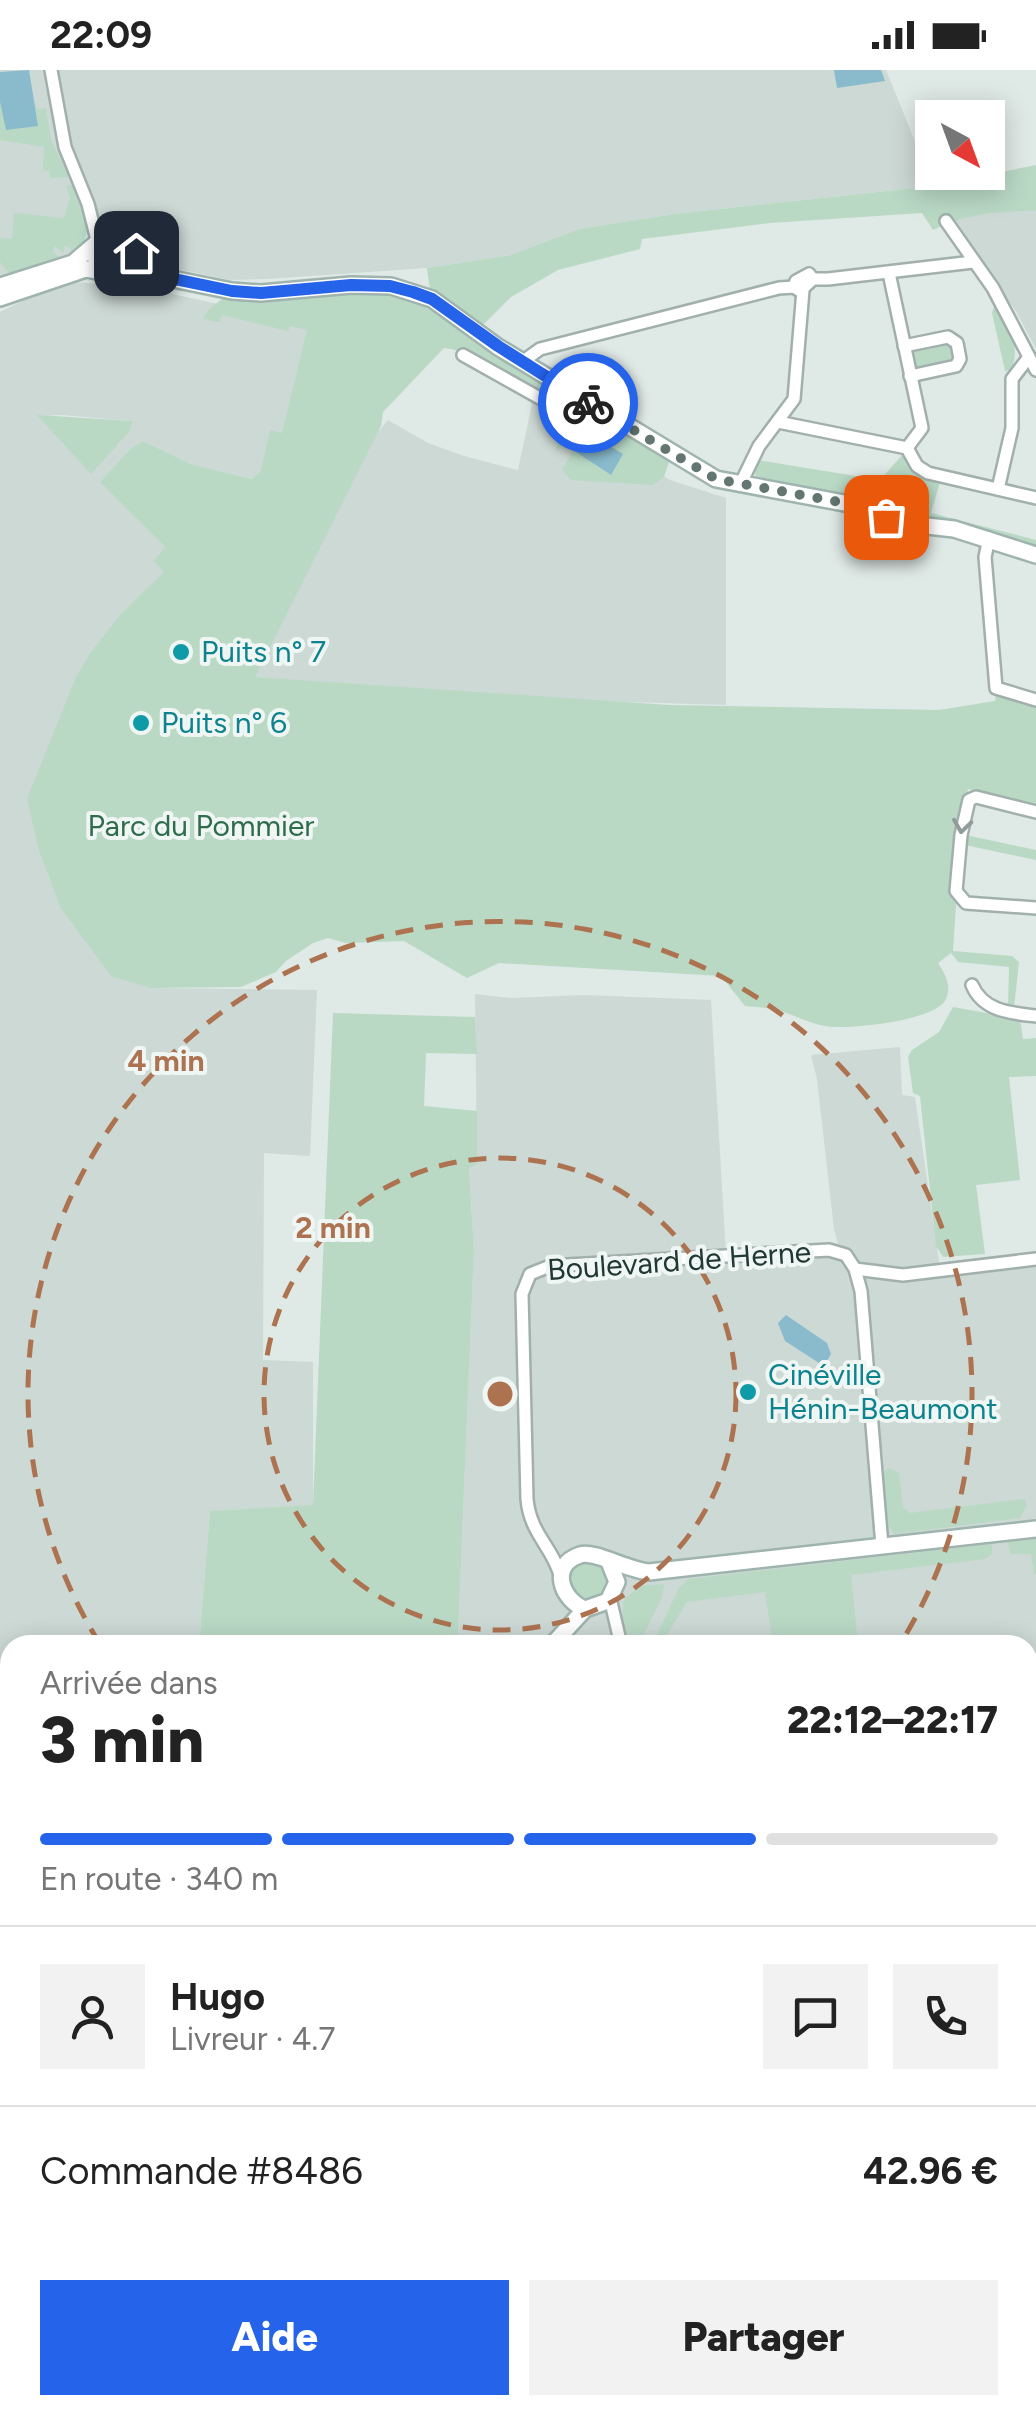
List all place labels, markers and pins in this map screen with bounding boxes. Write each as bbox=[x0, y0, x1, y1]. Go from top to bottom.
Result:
pin bbox=[94, 211, 179, 296]
pin bbox=[844, 475, 929, 560]
place label: Puits n° 7 bbox=[201, 633, 326, 670]
marker: Puits n° 7 bbox=[170, 641, 192, 663]
place label: Puits n° 6 bbox=[161, 704, 287, 741]
marker: Puits n° 6 bbox=[130, 712, 152, 734]
place label: Cinéville Hénin-Beaumont bbox=[768, 1356, 998, 1427]
centre of rings bbox=[482, 1376, 518, 1412]
marker: Cinéville Hénin-Beaumont bbox=[737, 1381, 759, 1403]

